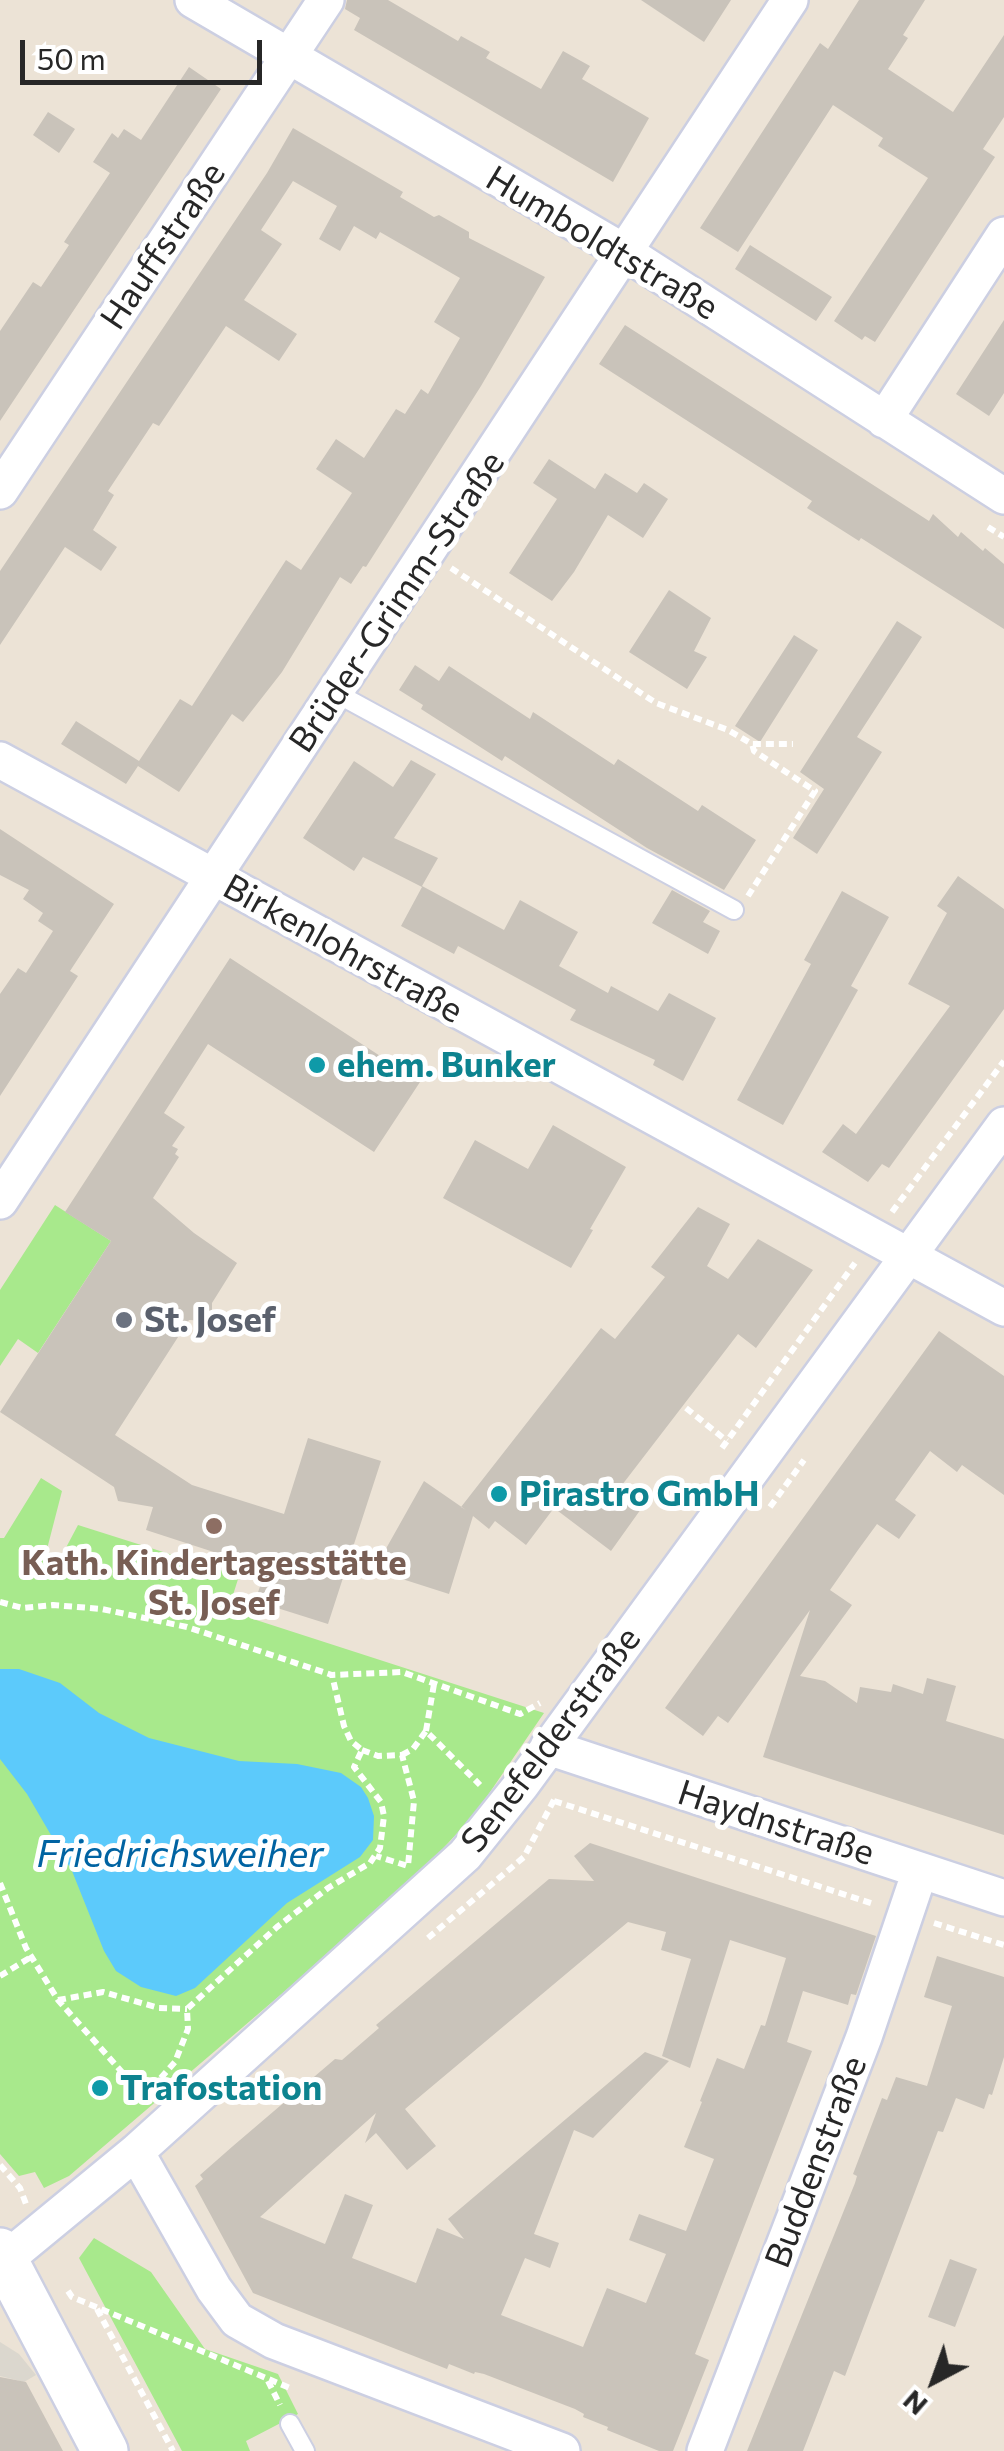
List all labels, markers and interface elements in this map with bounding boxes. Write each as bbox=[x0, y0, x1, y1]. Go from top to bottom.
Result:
scale bar bbox=[25, 20, 268, 82]
text: 50 m bbox=[37, 39, 106, 76]
street label: Hauffstraße bbox=[92, 155, 234, 337]
street label: Humboldtstraße bbox=[478, 157, 726, 329]
street label: Brüder-Grimm-Straße bbox=[281, 443, 513, 761]
street label: Birkenlohrstraße bbox=[216, 866, 470, 1032]
place label: ehem. Bunker bbox=[337, 1044, 556, 1086]
marker: ehem. Bunker bbox=[306, 1054, 328, 1076]
place label: St. Josef bbox=[144, 1299, 276, 1341]
marker: St. Josef bbox=[113, 1309, 135, 1331]
place label: Pirastro GmbH bbox=[519, 1473, 759, 1515]
marker: Pirastro GmbH bbox=[488, 1483, 510, 1505]
marker: Kath. Kindertagesstätte St. Josef bbox=[203, 1515, 225, 1537]
place label: Kath. Kindertagesstätte St. Josef bbox=[21, 1542, 407, 1624]
street label: Senefelderstraße bbox=[453, 1619, 649, 1861]
street label: Haydnstraße bbox=[673, 1772, 879, 1874]
water label: Friedrichsweiher bbox=[36, 1831, 324, 1877]
street label: Buddenstraße bbox=[756, 2050, 876, 2274]
place label: Trafostation bbox=[120, 2067, 322, 2109]
marker: Trafostation bbox=[89, 2077, 111, 2099]
north arrow bbox=[884, 2331, 984, 2431]
text: N bbox=[895, 2384, 933, 2423]

